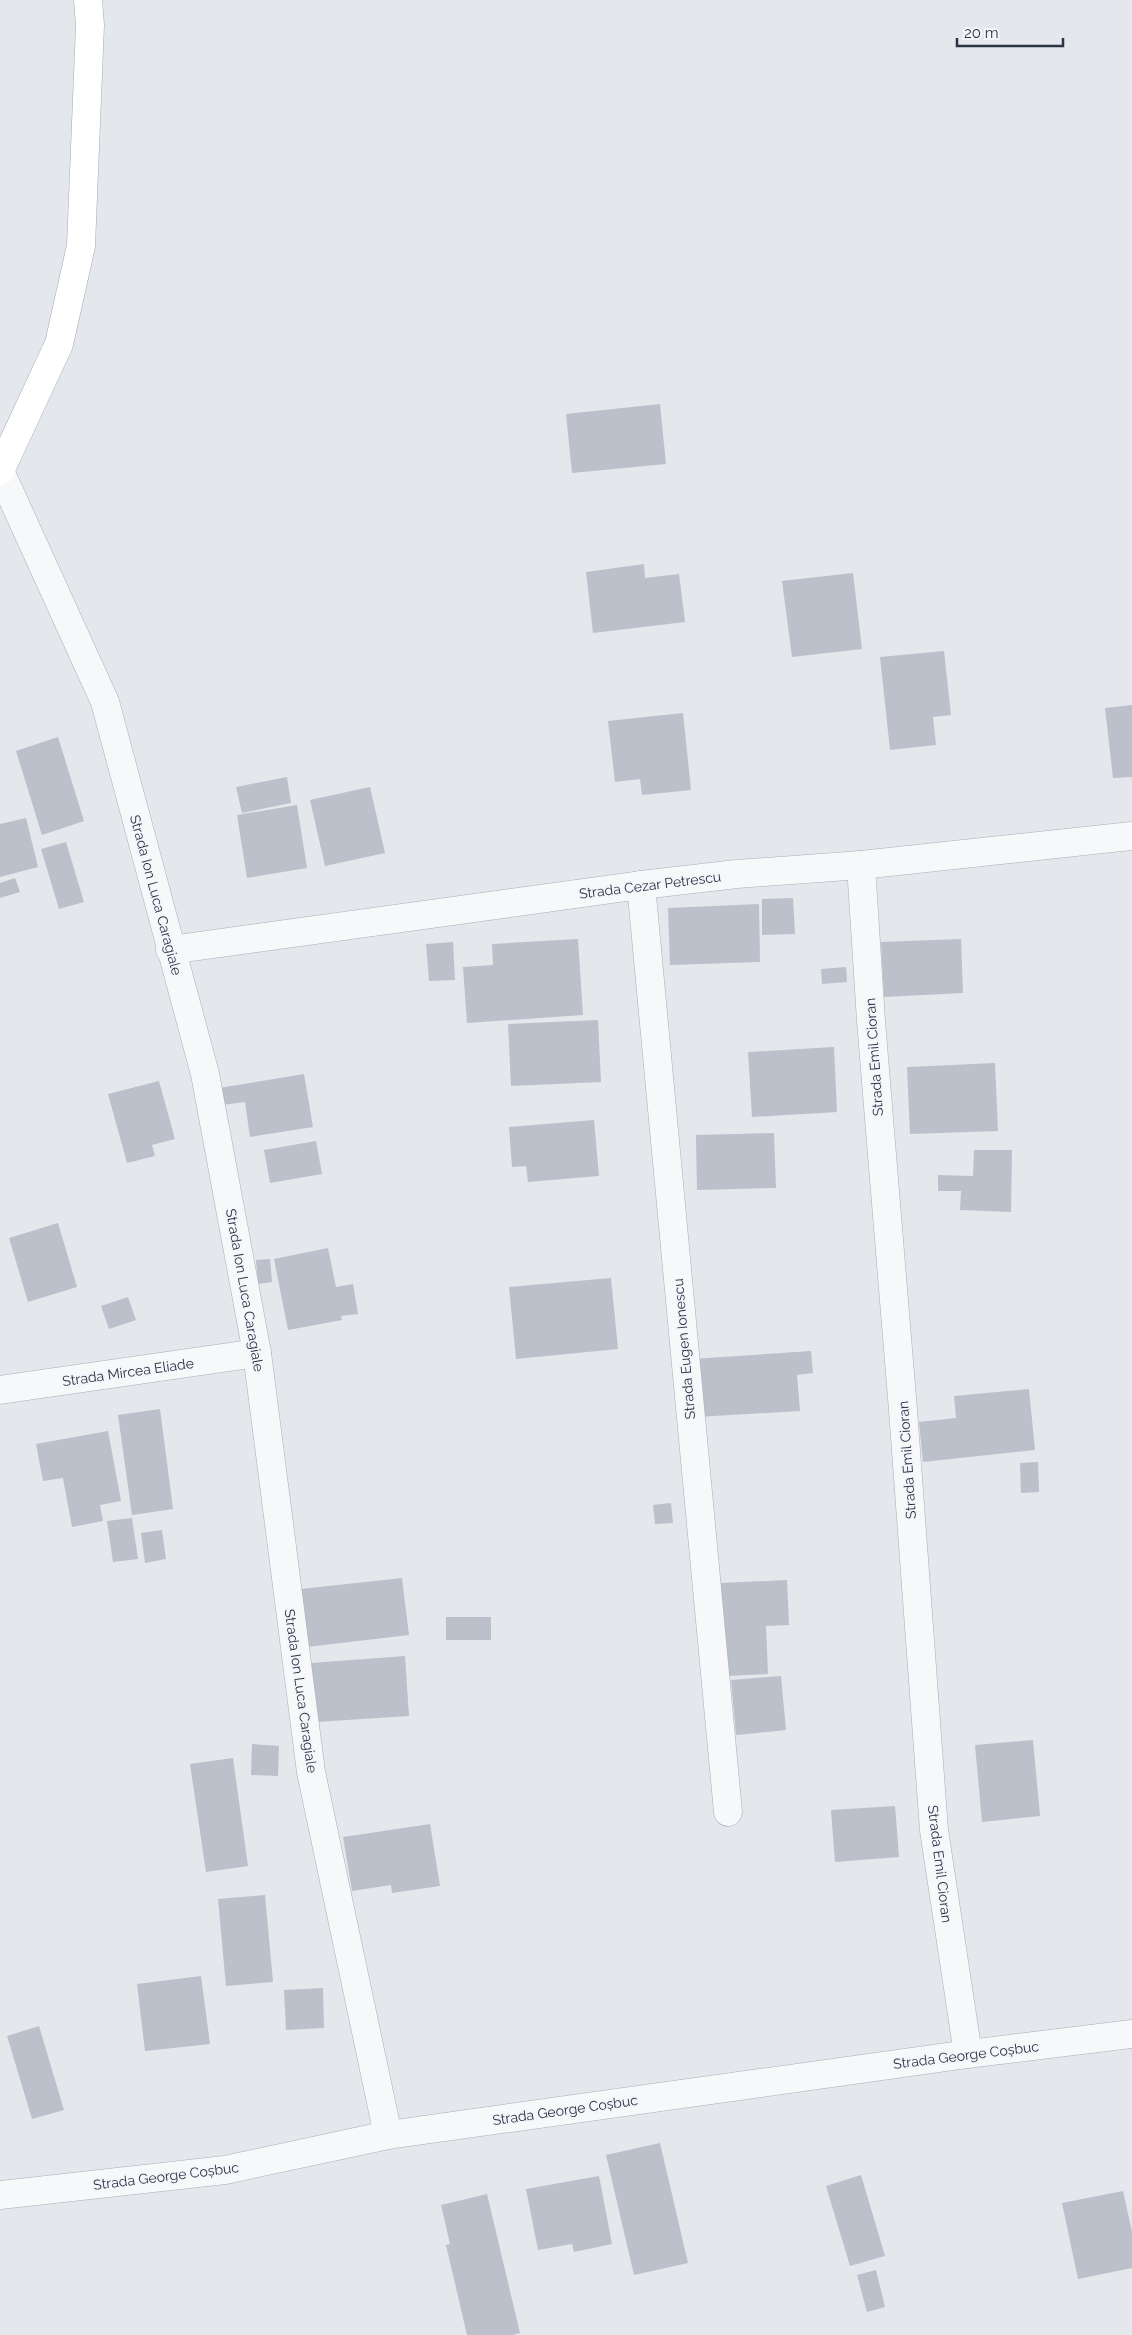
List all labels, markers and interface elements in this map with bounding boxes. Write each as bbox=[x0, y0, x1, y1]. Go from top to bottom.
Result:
scale bar bbox=[957, 15, 1063, 47]
text: 20 m bbox=[964, 24, 999, 42]
street label: Strada Ion Luca Caragiale bbox=[127, 813, 185, 977]
street label: Strada Cezar Petrescu bbox=[578, 868, 722, 902]
street label: Strada Emil Cioran bbox=[862, 997, 886, 1117]
street label: Strada Ion Luca Caragiale bbox=[223, 1207, 267, 1373]
street label: Strada Eugen Ionescu bbox=[670, 1278, 698, 1420]
street label: Strada Mircea Eliade bbox=[61, 1355, 195, 1389]
street label: Strada Emil Cioran bbox=[895, 1400, 919, 1520]
street label: Strada Ion Luca Caragiale bbox=[282, 1608, 320, 1774]
street label: Strada Emil Cioran bbox=[925, 1804, 955, 1924]
street label: Strada George Coșbuc bbox=[892, 2038, 1040, 2072]
street label: Strada George Coșbuc bbox=[491, 2092, 639, 2128]
street label: Strada George Coșbuc bbox=[92, 2159, 240, 2193]

